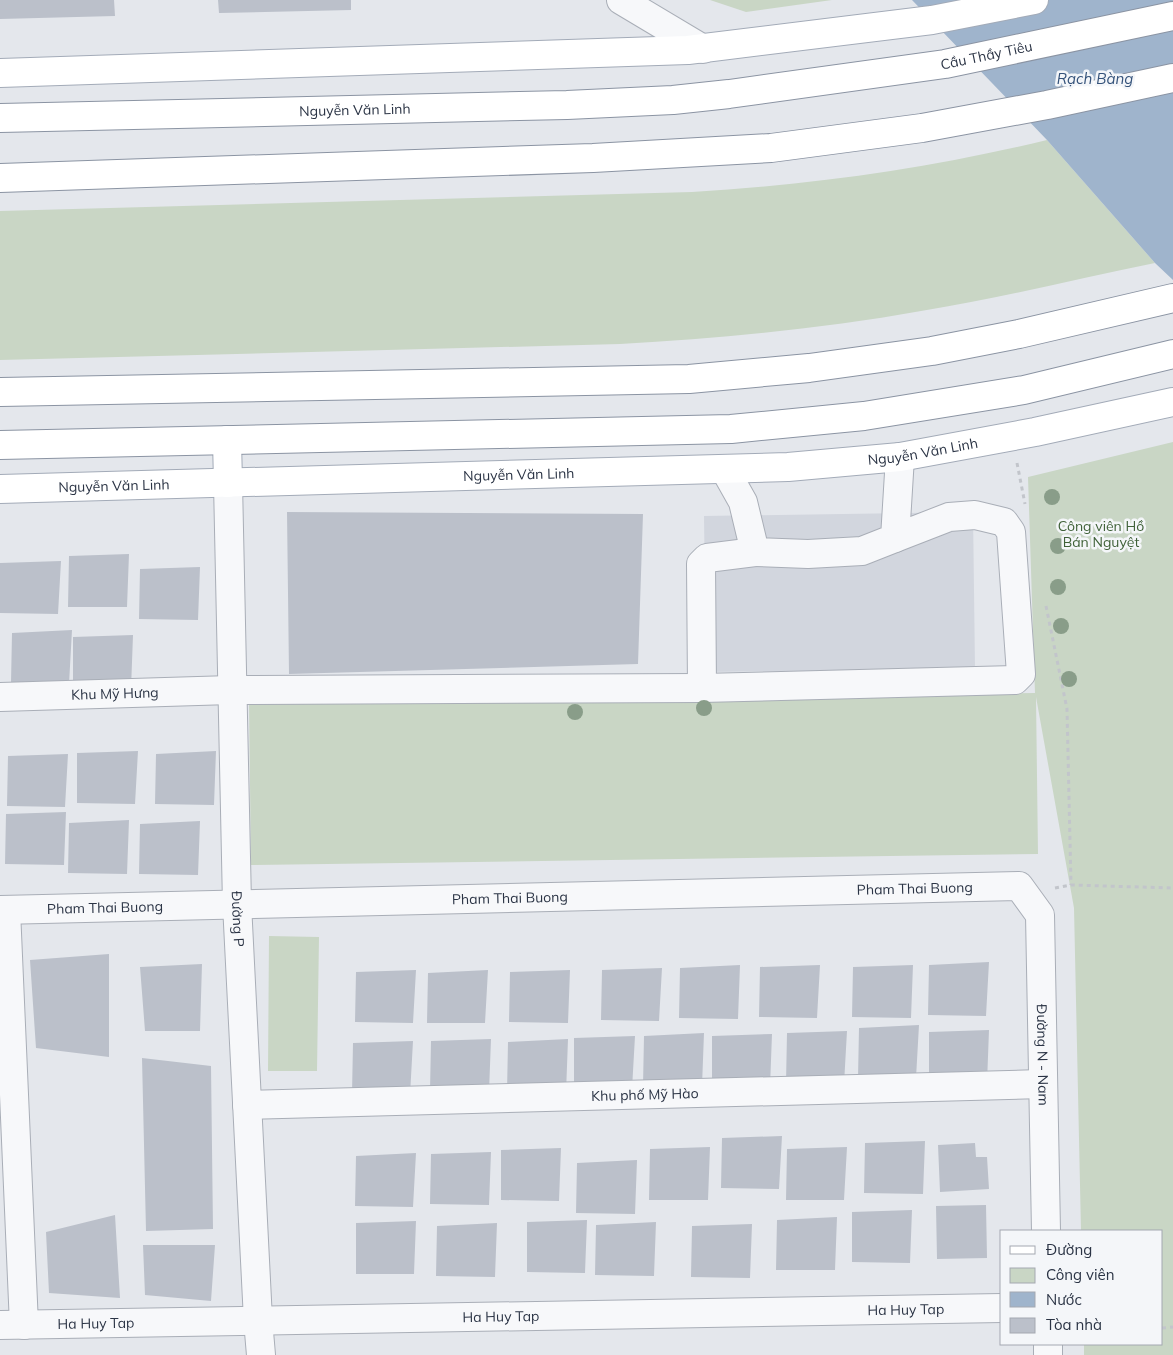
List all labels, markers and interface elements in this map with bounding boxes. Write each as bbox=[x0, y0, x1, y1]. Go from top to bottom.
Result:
street label: Cầu Thầy Tiêu bbox=[939, 37, 1034, 74]
water label: Rạch Bàng bbox=[1057, 69, 1133, 88]
street label: Nguyễn Văn Linh bbox=[299, 100, 411, 120]
street label: Nguyễn Văn Linh bbox=[867, 434, 979, 469]
street label: Nguyễn Văn Linh bbox=[463, 464, 575, 485]
street label: Nguyễn Văn Linh bbox=[58, 475, 170, 496]
park label: Công viên Hồ Bán Nguyệt bbox=[1058, 517, 1144, 551]
street label: Khu Mỹ Hưng bbox=[71, 683, 159, 704]
street label: Pham Thai Buong bbox=[857, 878, 973, 899]
street label: Pham Thai Buong bbox=[452, 888, 568, 908]
street label: Đường P bbox=[228, 891, 248, 947]
street label: Pham Thai Buong bbox=[47, 897, 163, 918]
street label: Đường N - Nam bbox=[1033, 1004, 1053, 1106]
street label: Khu phố Mỹ Hào bbox=[591, 1084, 699, 1105]
legend bbox=[1000, 1230, 1163, 1345]
text: Đường bbox=[1046, 1240, 1092, 1259]
text: Công viên bbox=[1046, 1265, 1115, 1284]
text: Nước bbox=[1046, 1290, 1082, 1309]
street label: Ha Huy Tap bbox=[867, 1300, 944, 1319]
street label: Ha Huy Tap bbox=[462, 1307, 540, 1326]
street label: Ha Huy Tap bbox=[57, 1314, 135, 1333]
text: Tòa nhà bbox=[1046, 1315, 1102, 1334]

